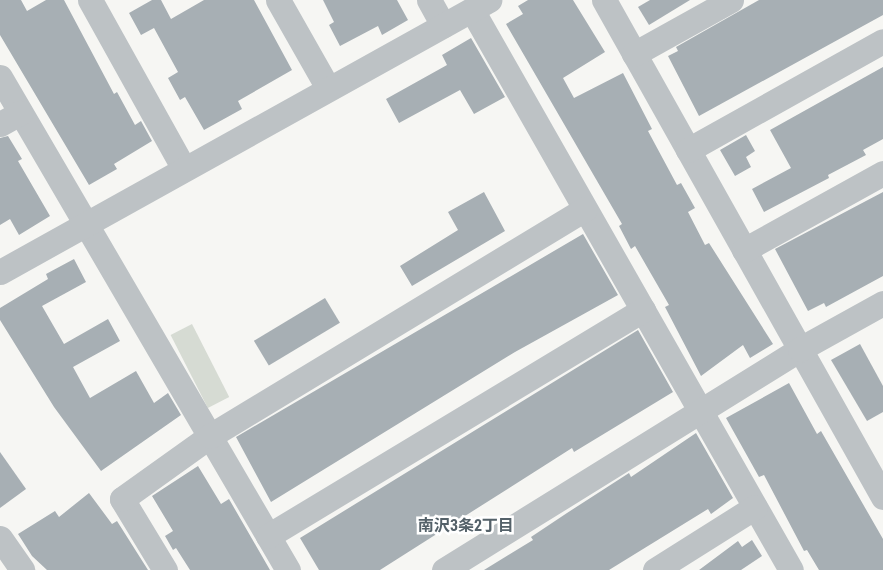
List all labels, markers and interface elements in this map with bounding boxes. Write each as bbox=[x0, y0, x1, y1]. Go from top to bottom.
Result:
district label: 南沢3条2丁目 bbox=[418, 516, 514, 536]

